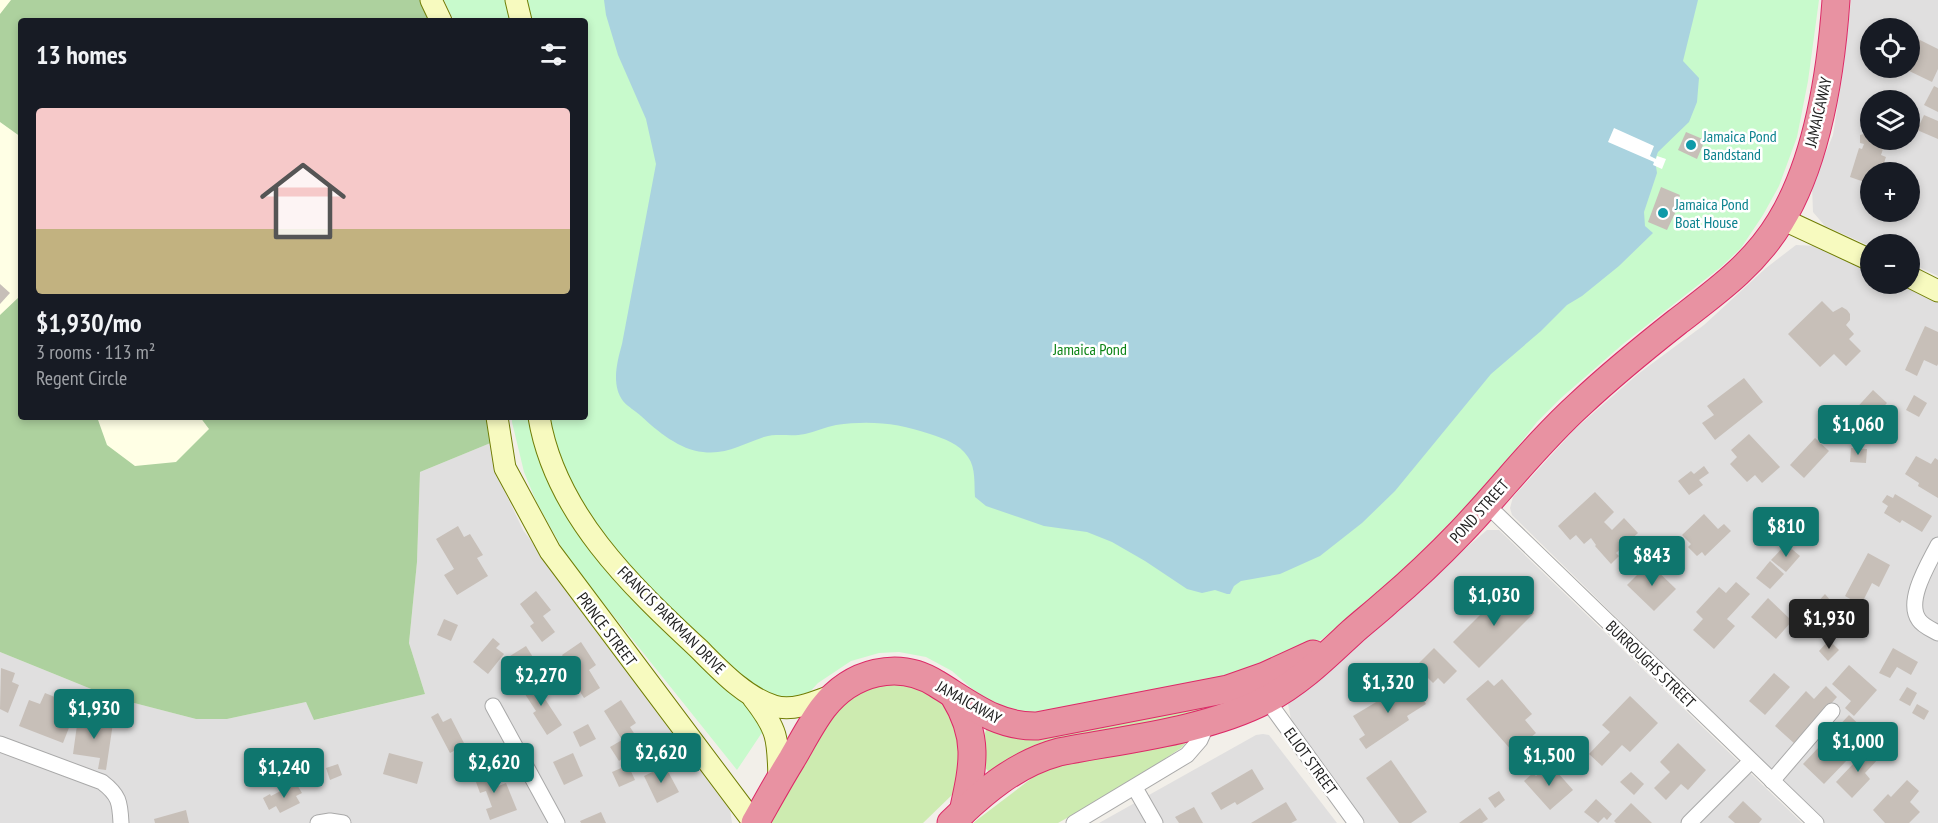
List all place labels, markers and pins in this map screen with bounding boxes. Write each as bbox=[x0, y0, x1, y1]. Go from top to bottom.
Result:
place label: Jamaica Pond Bandstand bbox=[1702, 126, 1777, 164]
marker: Jamaica Pond Bandstand bbox=[1684, 138, 1698, 152]
place label: Jamaica Pond Boat House bbox=[1674, 194, 1749, 232]
marker: Jamaica Pond Boat House bbox=[1656, 206, 1670, 220]
pin: $1,060 bbox=[1809, 405, 1907, 456]
pin: $810 bbox=[1750, 507, 1822, 558]
pin: $843 bbox=[1616, 536, 1688, 587]
pin: $1,030 bbox=[1445, 576, 1543, 627]
pin: $1,930 bbox=[1780, 599, 1878, 650]
pin: $2,270 bbox=[492, 656, 590, 707]
pin: $1,320 bbox=[1339, 663, 1437, 714]
pin: $1,930 bbox=[45, 689, 143, 740]
pin: $1,000 bbox=[1809, 722, 1907, 773]
pin: $2,620 bbox=[612, 733, 710, 784]
pin: $1,500 bbox=[1500, 736, 1598, 787]
pin: $2,620 bbox=[445, 743, 543, 794]
pin: $1,240 bbox=[235, 748, 333, 799]

